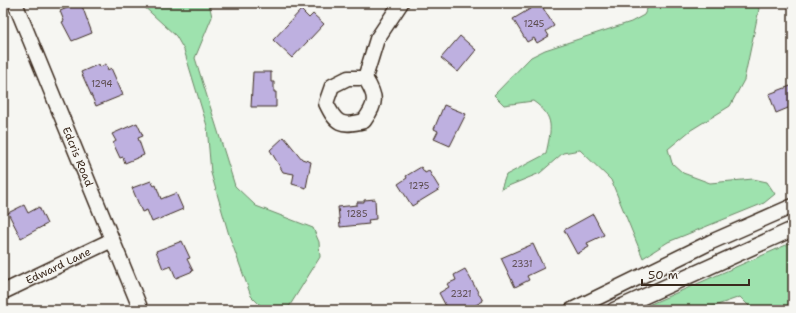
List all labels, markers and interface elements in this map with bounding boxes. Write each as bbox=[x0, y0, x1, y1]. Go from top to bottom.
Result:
house number: 1245 bbox=[524, 18, 544, 30]
house number: 1294 bbox=[91, 78, 113, 90]
street label: Edcris Road bbox=[59, 124, 97, 189]
house number: 1275 bbox=[409, 180, 429, 192]
house number: 1285 bbox=[347, 208, 367, 220]
street label: Edward Lane bbox=[23, 244, 93, 288]
house number: 2331 bbox=[511, 258, 533, 270]
scale bar bbox=[642, 261, 749, 287]
text: 50 m bbox=[648, 267, 678, 283]
house number: 2321 bbox=[450, 288, 472, 300]

